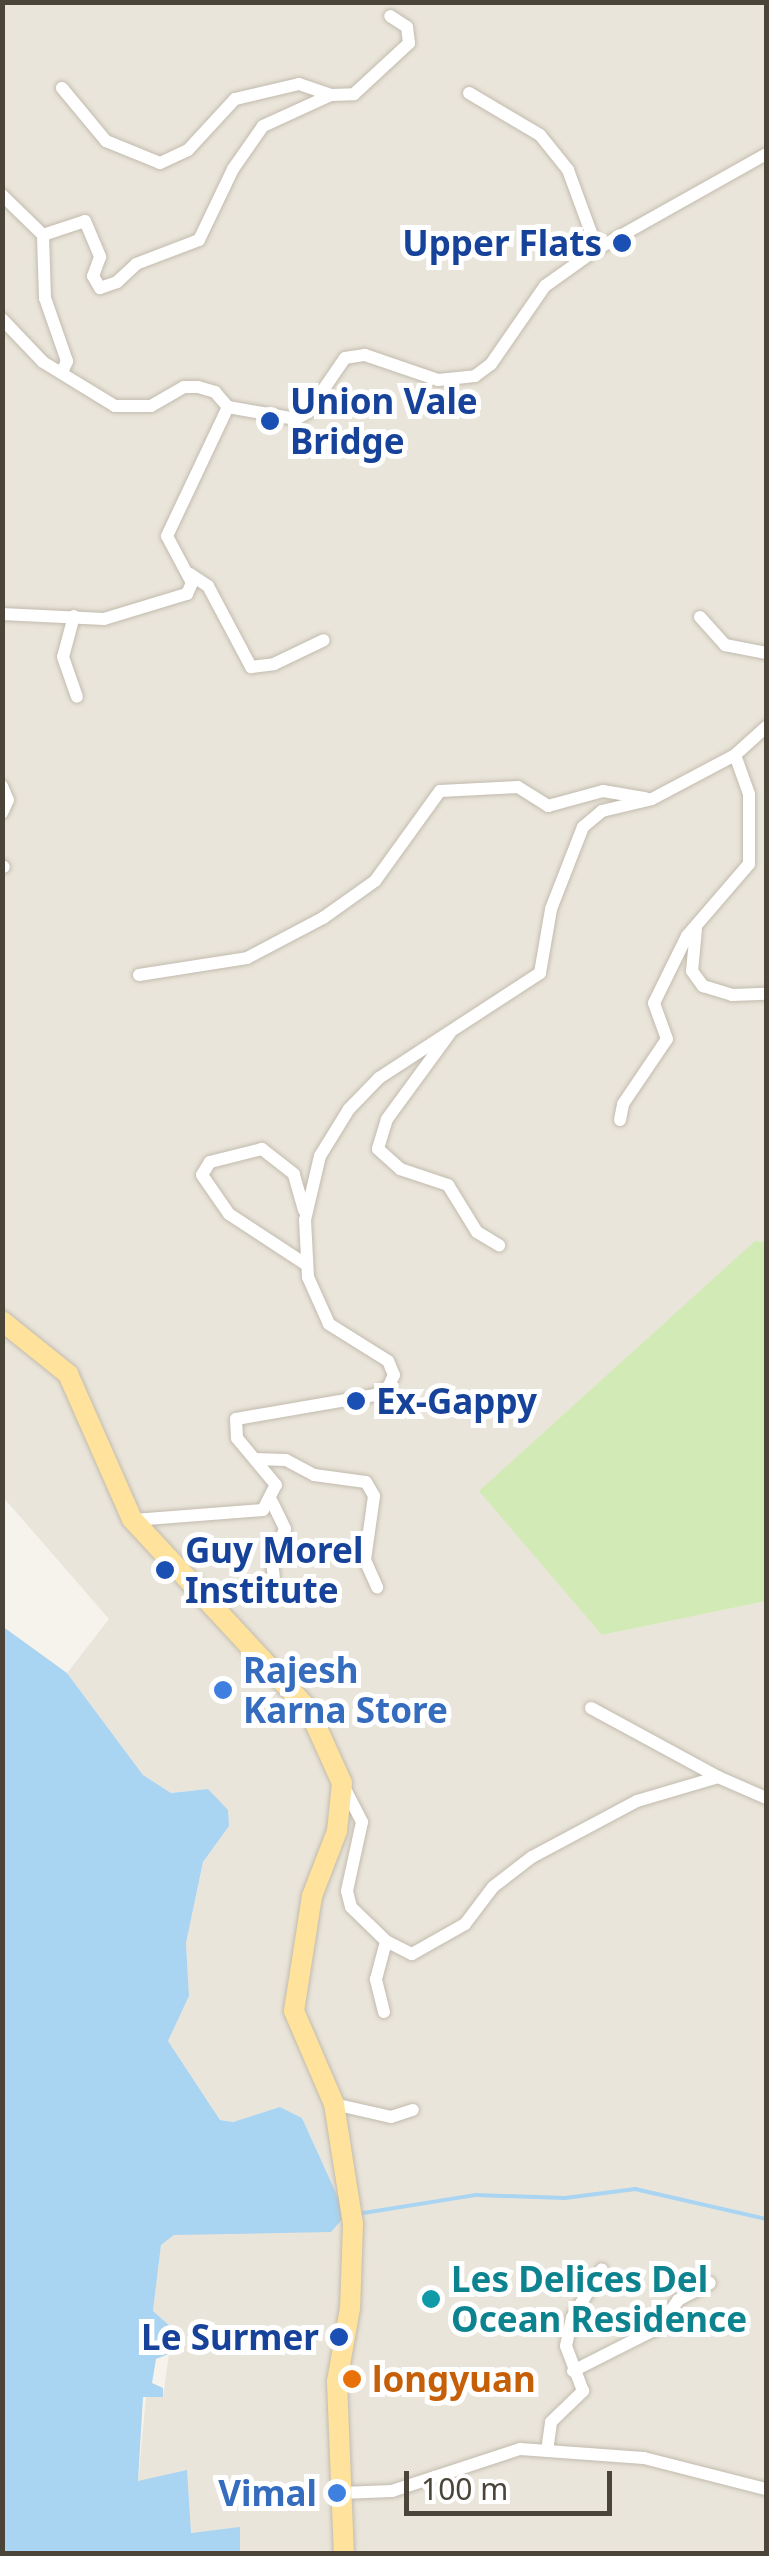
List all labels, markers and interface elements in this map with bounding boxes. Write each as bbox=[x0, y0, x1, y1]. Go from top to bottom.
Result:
place label: Upper Flats bbox=[402, 222, 602, 264]
marker: Upper Flats bbox=[611, 232, 633, 254]
place label: Union Vale Bridge bbox=[290, 380, 478, 462]
marker: Union Vale Bridge bbox=[259, 410, 281, 432]
place label: Ex-Gappy bbox=[376, 1380, 537, 1422]
marker: Ex-Gappy bbox=[345, 1390, 367, 1412]
place label: Guy Morel Institute bbox=[185, 1529, 363, 1611]
marker: Guy Morel Institute bbox=[154, 1559, 176, 1581]
place label: Rajesh Karna Store bbox=[243, 1649, 448, 1731]
marker: Rajesh Karna Store bbox=[212, 1679, 234, 1701]
place label: Les Delices Del Ocean Residence bbox=[451, 2258, 747, 2340]
marker: Les Delices Del Ocean Residence bbox=[420, 2288, 442, 2310]
place label: Le Surmer bbox=[141, 2316, 319, 2358]
marker: Le Surmer bbox=[328, 2326, 350, 2348]
place label: longyuan bbox=[372, 2358, 536, 2400]
marker: longyuan bbox=[341, 2368, 363, 2390]
scale bar bbox=[409, 2451, 616, 2513]
text: 100 m bbox=[421, 2468, 508, 2509]
place label: Vimal bbox=[218, 2472, 317, 2514]
marker: Vimal bbox=[326, 2482, 348, 2504]

